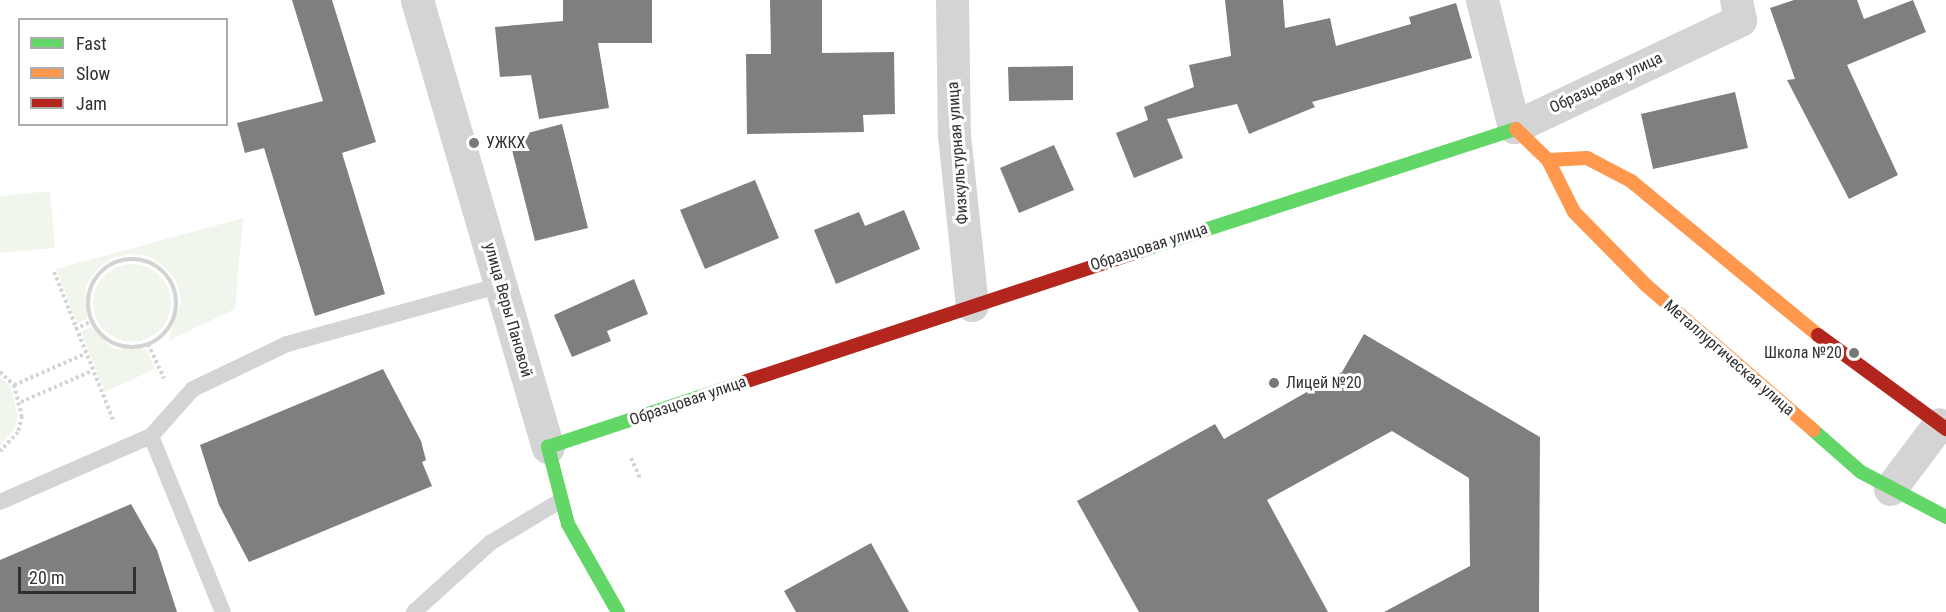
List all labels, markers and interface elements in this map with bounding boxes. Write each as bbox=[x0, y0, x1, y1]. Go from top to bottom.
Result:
legend bbox=[18, 18, 228, 126]
text: Fast bbox=[76, 33, 107, 54]
street label: Образцовая улица bbox=[1547, 48, 1665, 118]
text: Slow bbox=[76, 63, 110, 84]
street label: Физкультурная улица bbox=[943, 81, 973, 225]
text: Jam bbox=[76, 93, 107, 114]
place label: УЖКХ bbox=[486, 133, 525, 153]
marker: УЖКХ bbox=[467, 136, 481, 150]
street label: Образцовая улица bbox=[1088, 219, 1210, 275]
street label: улица Веры Пановой bbox=[480, 241, 536, 379]
street label: Металлургическая улица bbox=[1660, 296, 1798, 420]
place label: Школа №20 bbox=[1764, 343, 1842, 363]
marker: Школа №20 bbox=[1847, 346, 1861, 360]
street label: Образцовая улица bbox=[627, 372, 749, 430]
place label: Лицей №20 bbox=[1286, 373, 1362, 393]
marker: Лицей №20 bbox=[1267, 376, 1281, 390]
scale bar bbox=[21, 555, 140, 593]
text: 20 m bbox=[29, 567, 64, 588]

